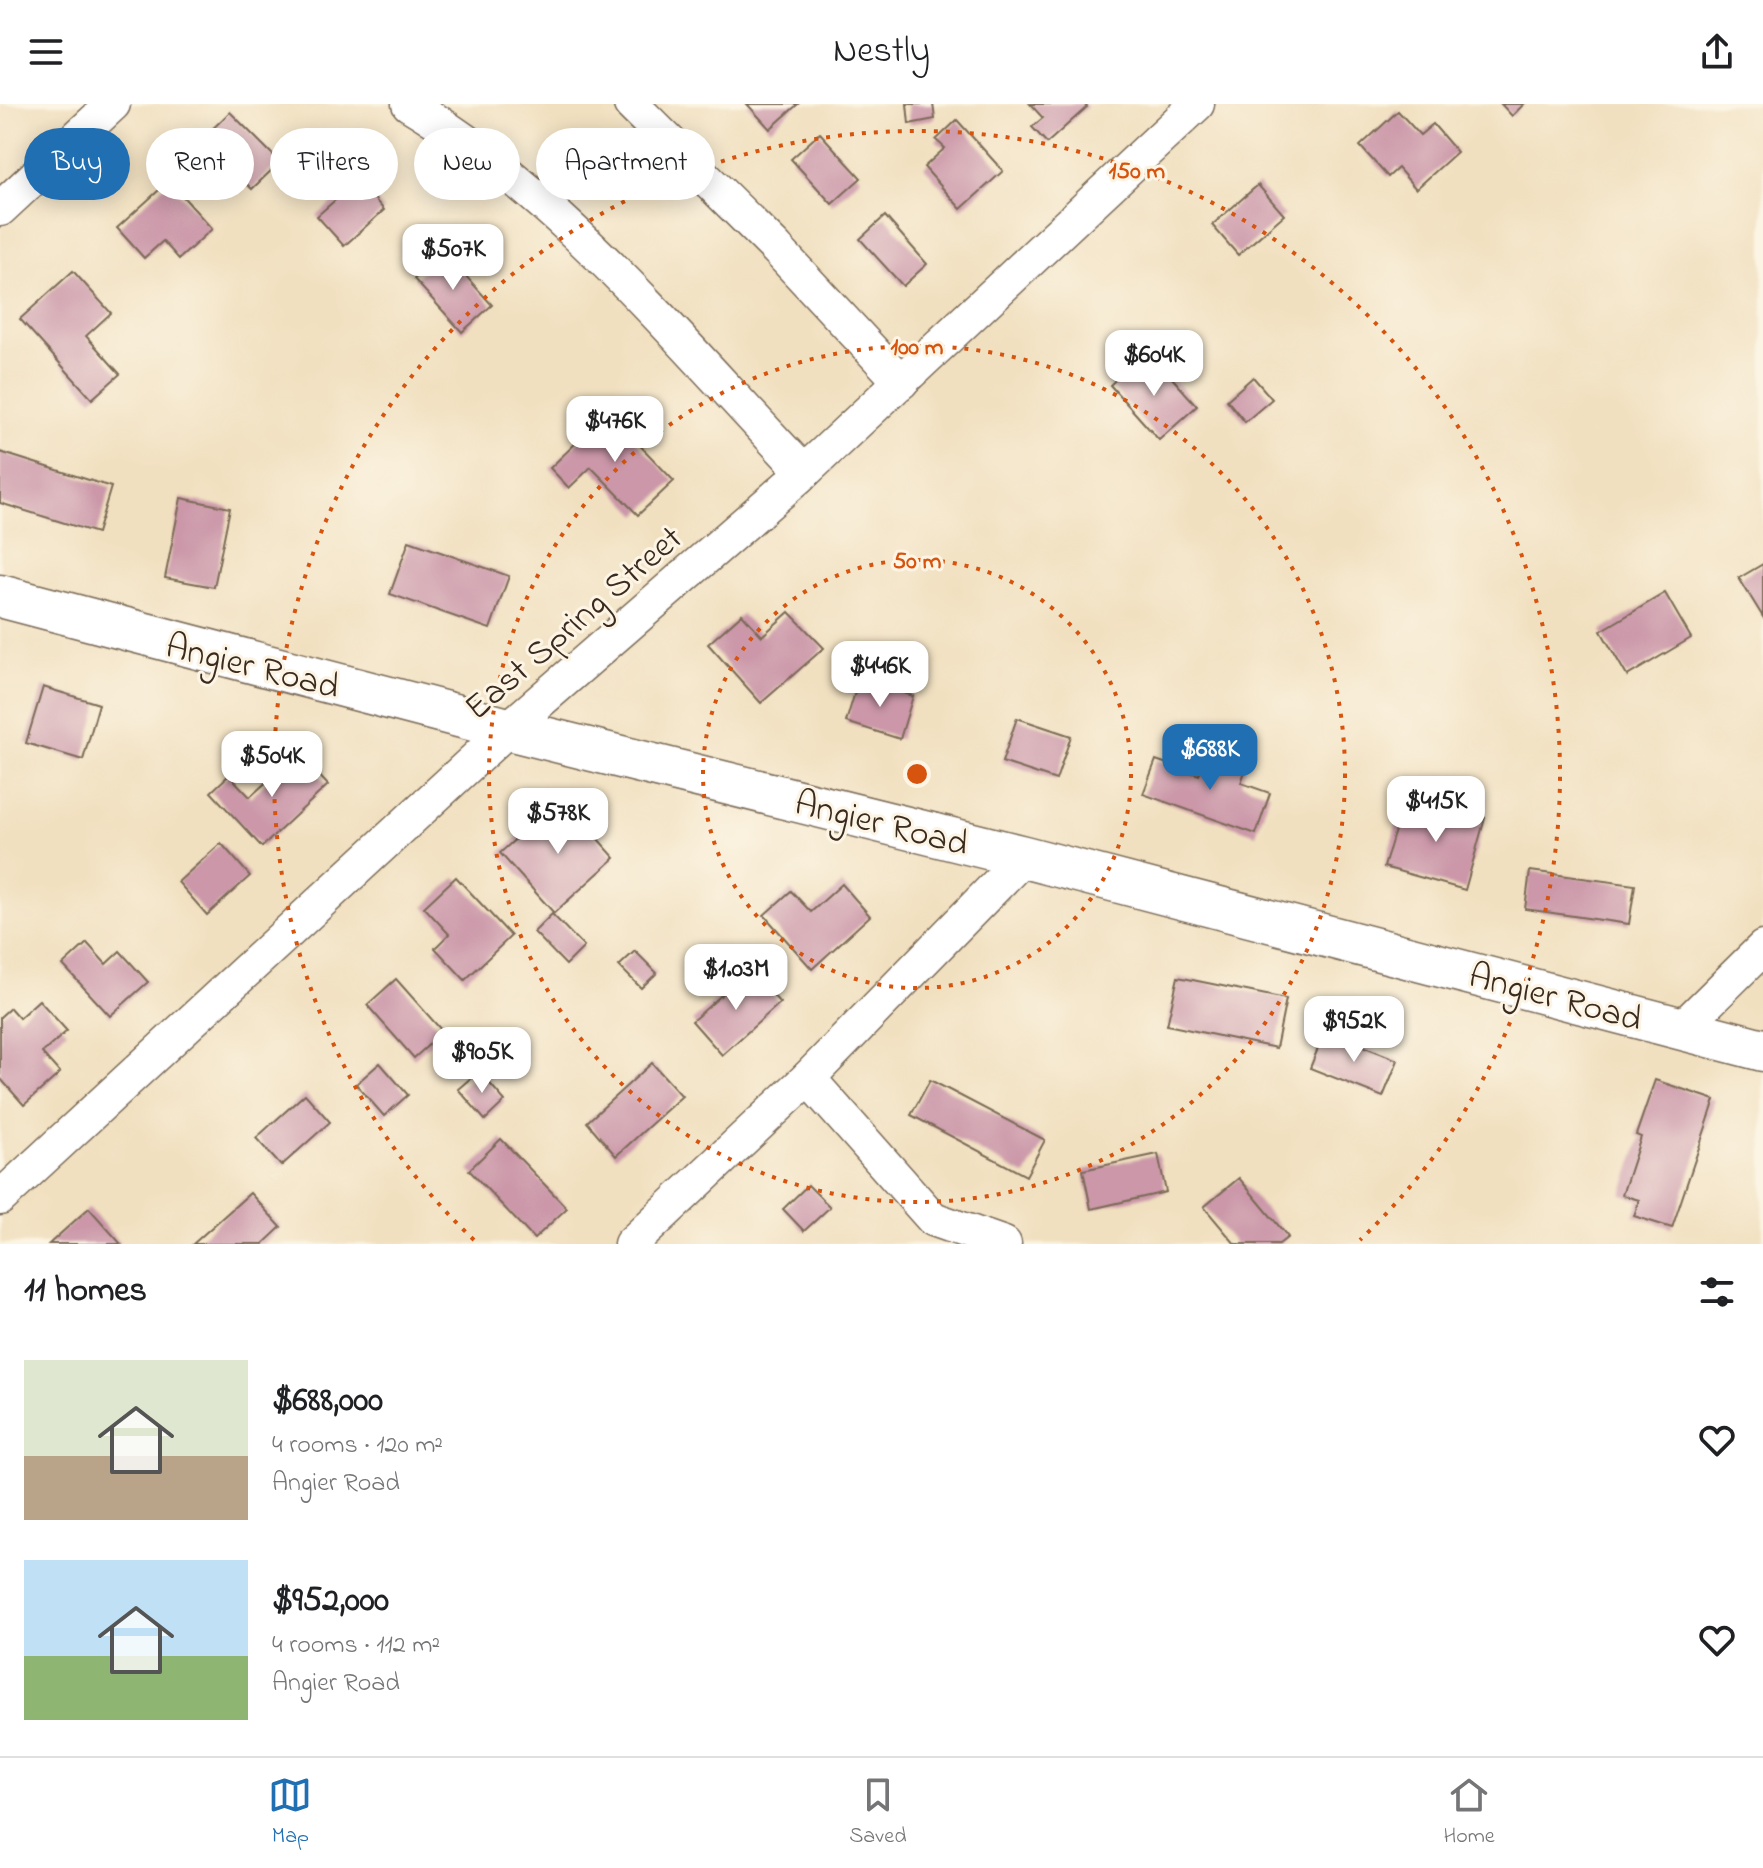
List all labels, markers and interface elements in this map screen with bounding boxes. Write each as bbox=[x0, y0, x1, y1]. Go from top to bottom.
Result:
text: Nestly bbox=[833, 26, 930, 79]
icon: menu bbox=[24, 30, 68, 74]
icon: share bbox=[1695, 30, 1739, 74]
chip: Buy bbox=[24, 128, 130, 200]
chip: Rent bbox=[146, 128, 254, 200]
chip: Filters bbox=[270, 128, 398, 200]
chip: New bbox=[414, 128, 520, 200]
chip: Apartment bbox=[536, 128, 715, 200]
text: 150 m bbox=[1109, 155, 1166, 190]
pin: $507K bbox=[397, 224, 509, 292]
text: $507K bbox=[420, 231, 486, 269]
pin: $604K bbox=[1098, 330, 1210, 398]
text: 100 m bbox=[891, 331, 944, 366]
text: $604K bbox=[1123, 337, 1185, 375]
pin: $476K bbox=[559, 396, 671, 464]
text: $476K bbox=[584, 403, 646, 441]
street label: East Spring Street bbox=[454, 514, 696, 735]
text: 50 m bbox=[893, 545, 942, 580]
street label: Angier Road bbox=[160, 621, 344, 716]
pin: $446K bbox=[824, 641, 936, 709]
text: $446K bbox=[849, 648, 911, 686]
pin: $688K bbox=[1154, 724, 1266, 792]
pin: $504K bbox=[216, 731, 328, 799]
text: $688K bbox=[1180, 731, 1240, 769]
text: $504K bbox=[239, 738, 305, 776]
centre of rings bbox=[903, 760, 931, 788]
pin: $415K bbox=[1380, 776, 1492, 844]
street label: Angier Road bbox=[789, 778, 973, 873]
text: $415K bbox=[1405, 783, 1467, 821]
pin: $578K bbox=[502, 788, 614, 856]
text: $578K bbox=[526, 795, 590, 833]
pin: $1.03M bbox=[671, 944, 801, 1012]
text: $1.03M bbox=[702, 951, 770, 989]
street label: Angier Road bbox=[1462, 951, 1647, 1048]
pin: $952K bbox=[1298, 996, 1410, 1064]
text: $952K bbox=[1322, 1003, 1386, 1041]
pin: $905K bbox=[426, 1027, 538, 1095]
text: $905K bbox=[451, 1034, 513, 1072]
text: 11 homes bbox=[24, 1267, 147, 1317]
icon: filters bbox=[1695, 1270, 1739, 1314]
text: $688,000 bbox=[272, 1377, 383, 1427]
icon: home bbox=[88, 1392, 184, 1488]
icon: heart bbox=[1695, 1418, 1739, 1462]
text: 4 rooms · 120 m² bbox=[272, 1427, 443, 1465]
text: Angier Road bbox=[272, 1465, 400, 1503]
text: $952,000 bbox=[272, 1577, 389, 1627]
icon: home bbox=[88, 1592, 184, 1688]
icon: heart bbox=[1695, 1618, 1739, 1662]
text: 4 rooms · 112 m² bbox=[272, 1627, 440, 1665]
text: Angier Road bbox=[272, 1665, 400, 1703]
tab: Map bbox=[268, 1773, 312, 1853]
tab: Saved bbox=[849, 1773, 907, 1853]
tab: Home bbox=[1443, 1773, 1495, 1853]

